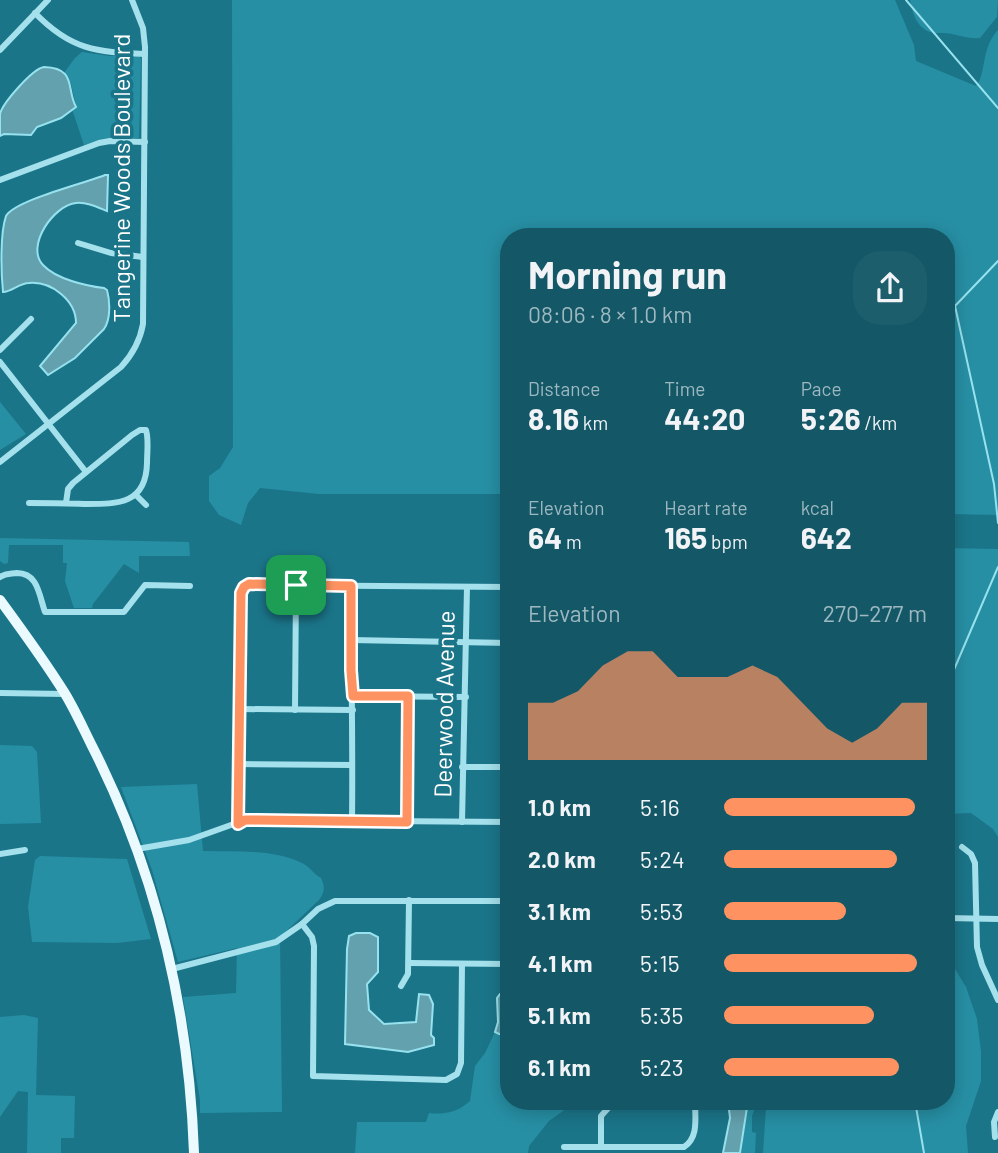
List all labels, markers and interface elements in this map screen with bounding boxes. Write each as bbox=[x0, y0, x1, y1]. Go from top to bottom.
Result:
street label: Tangerine Woods Boulevard bbox=[106, 34, 135, 322]
text: Morning run bbox=[528, 251, 727, 297]
button: share bbox=[853, 251, 927, 325]
text: 08:06 · 8 × 1.0 km bbox=[528, 300, 692, 328]
text: Distance bbox=[528, 377, 600, 400]
text: Time bbox=[664, 377, 705, 400]
text: Pace bbox=[801, 377, 842, 400]
text: 8.16 bbox=[528, 400, 579, 436]
text: 44:20 bbox=[664, 400, 745, 436]
text: 5:26 bbox=[801, 400, 861, 436]
text: km bbox=[579, 411, 608, 434]
text: /km bbox=[861, 411, 897, 434]
text: Elevation bbox=[528, 496, 605, 519]
text: Heart rate bbox=[664, 496, 748, 519]
text: kcal bbox=[801, 496, 834, 519]
text: 64 bbox=[528, 519, 562, 555]
text: 165 bbox=[664, 519, 707, 555]
text: 642 bbox=[801, 519, 852, 555]
text: m bbox=[562, 530, 582, 553]
text: bpm bbox=[707, 530, 748, 553]
pin bbox=[266, 555, 326, 615]
icon: arrive bbox=[277, 566, 315, 604]
text: Elevation bbox=[528, 599, 621, 627]
text: 270–277 m bbox=[823, 599, 927, 627]
street label: Deerwood Avenue bbox=[427, 610, 460, 798]
text: 1.0 km bbox=[528, 793, 591, 821]
text: 5:16 bbox=[640, 793, 680, 821]
text: 2.0 km bbox=[528, 845, 596, 873]
text: 5:24 bbox=[640, 845, 685, 873]
text: 3.1 km bbox=[528, 897, 591, 925]
text: 5:53 bbox=[640, 897, 683, 925]
text: 4.1 km bbox=[528, 949, 592, 977]
text: 5:15 bbox=[640, 949, 680, 977]
text: 5.1 km bbox=[528, 1001, 591, 1029]
text: 5:35 bbox=[640, 1001, 683, 1029]
text: 6.1 km bbox=[528, 1053, 591, 1081]
text: 5:23 bbox=[640, 1053, 684, 1081]

